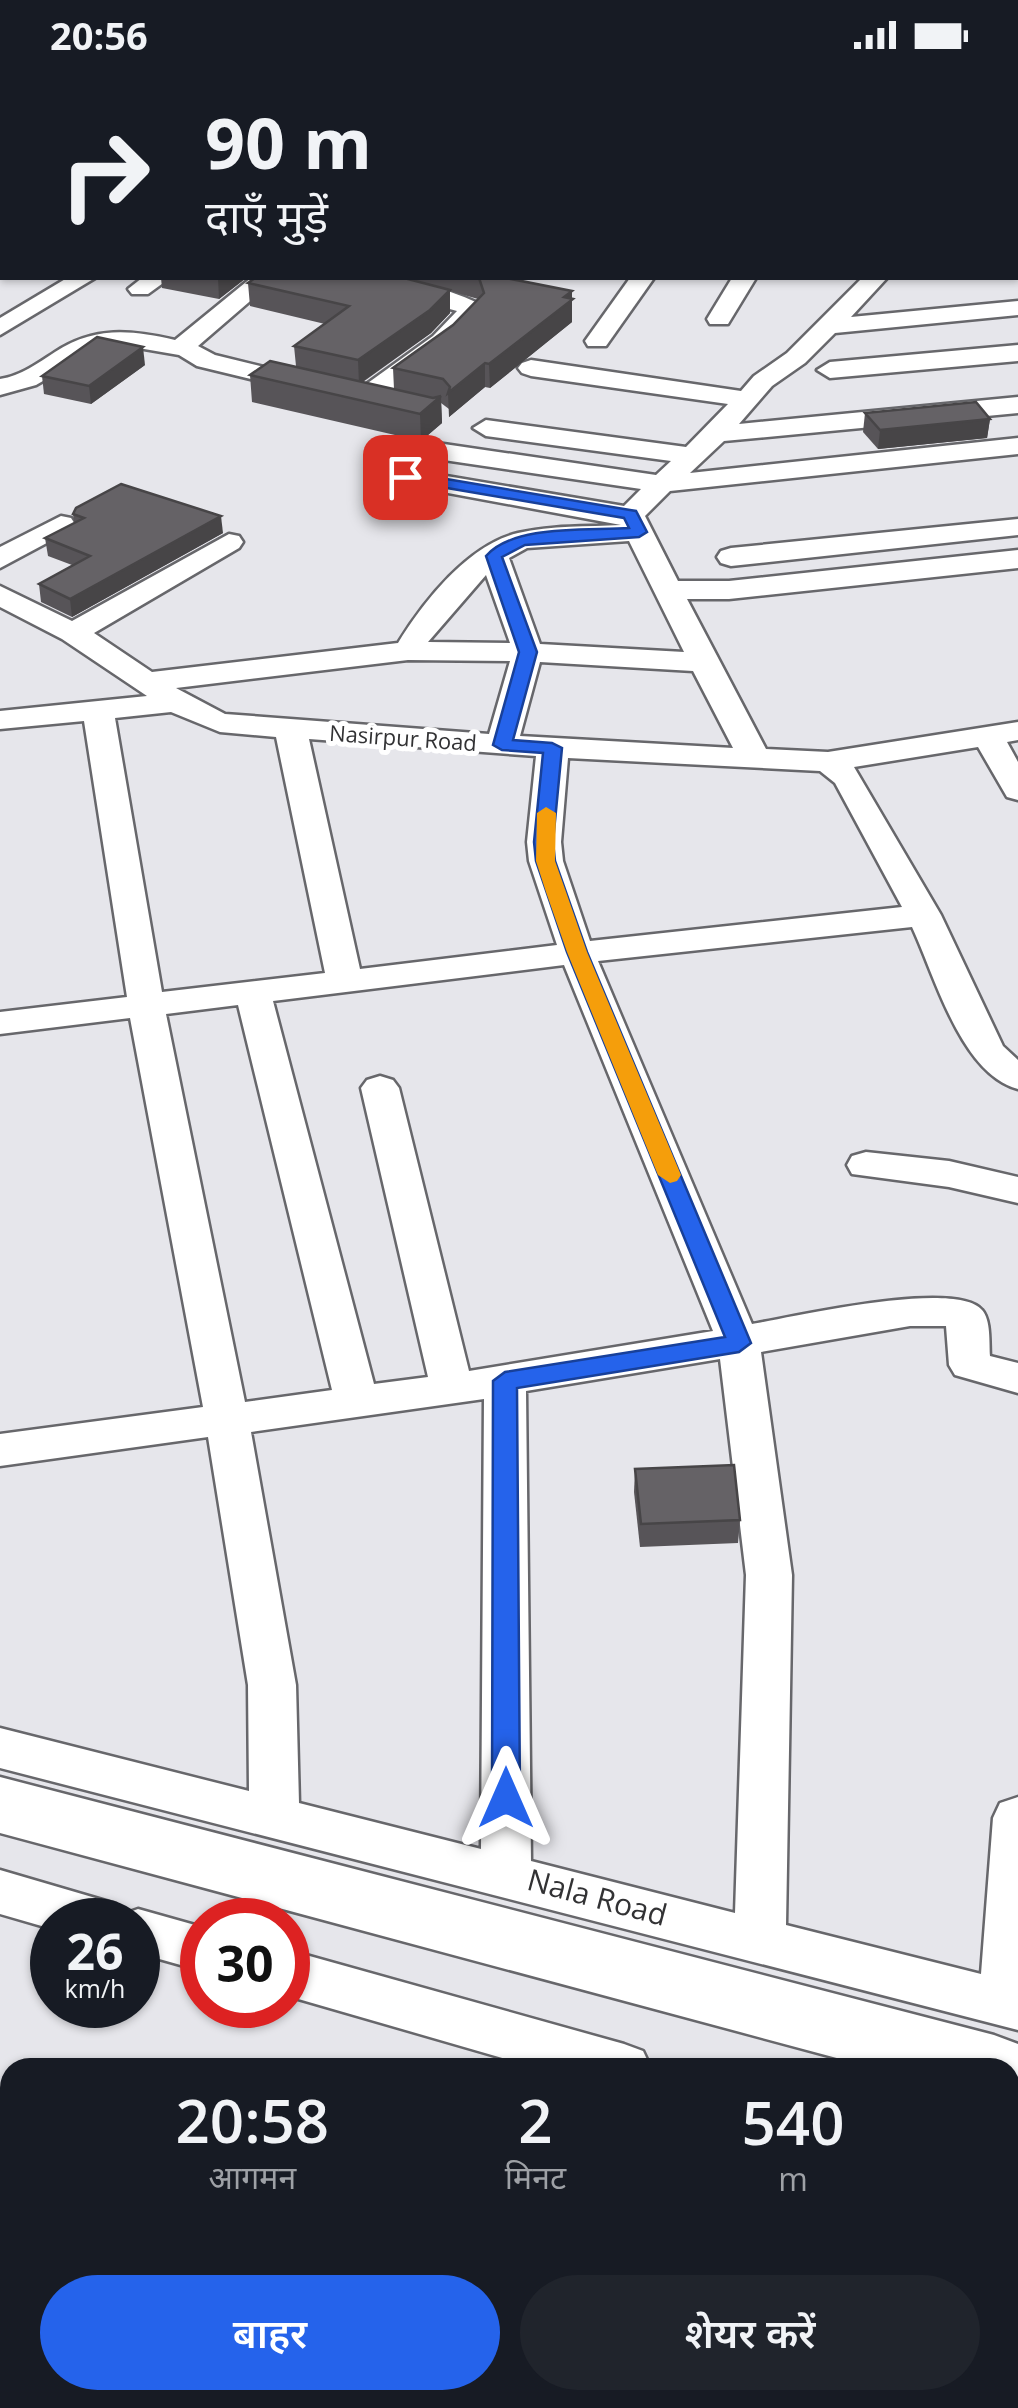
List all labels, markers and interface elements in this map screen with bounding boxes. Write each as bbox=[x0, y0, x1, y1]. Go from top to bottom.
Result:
text: 20:56 bbox=[50, 9, 148, 61]
text: 90 m bbox=[205, 94, 372, 190]
icon: right bbox=[40, 110, 170, 240]
text: दाएँ मुड़ें bbox=[205, 185, 328, 246]
pin bbox=[363, 435, 448, 520]
icon: arrive bbox=[378, 450, 433, 505]
street label: Nasirpur Road bbox=[328, 717, 478, 757]
position arrow bbox=[454, 1746, 558, 1850]
street label: Nala Road bbox=[523, 1858, 672, 1935]
speed limit sign: 30 bbox=[180, 1898, 310, 2028]
text: 26 bbox=[66, 1917, 124, 1985]
text: km/h bbox=[65, 1971, 125, 2005]
text: 20:58 bbox=[176, 2079, 329, 2161]
text: 2 bbox=[518, 2079, 553, 2161]
text: 540 bbox=[742, 2081, 844, 2163]
text: आगमन bbox=[209, 2155, 296, 2198]
text: मिनट bbox=[505, 2155, 566, 2198]
text: m bbox=[778, 2157, 808, 2200]
button: बाहर bbox=[40, 2275, 500, 2390]
button: शेयर करें bbox=[520, 2275, 980, 2390]

